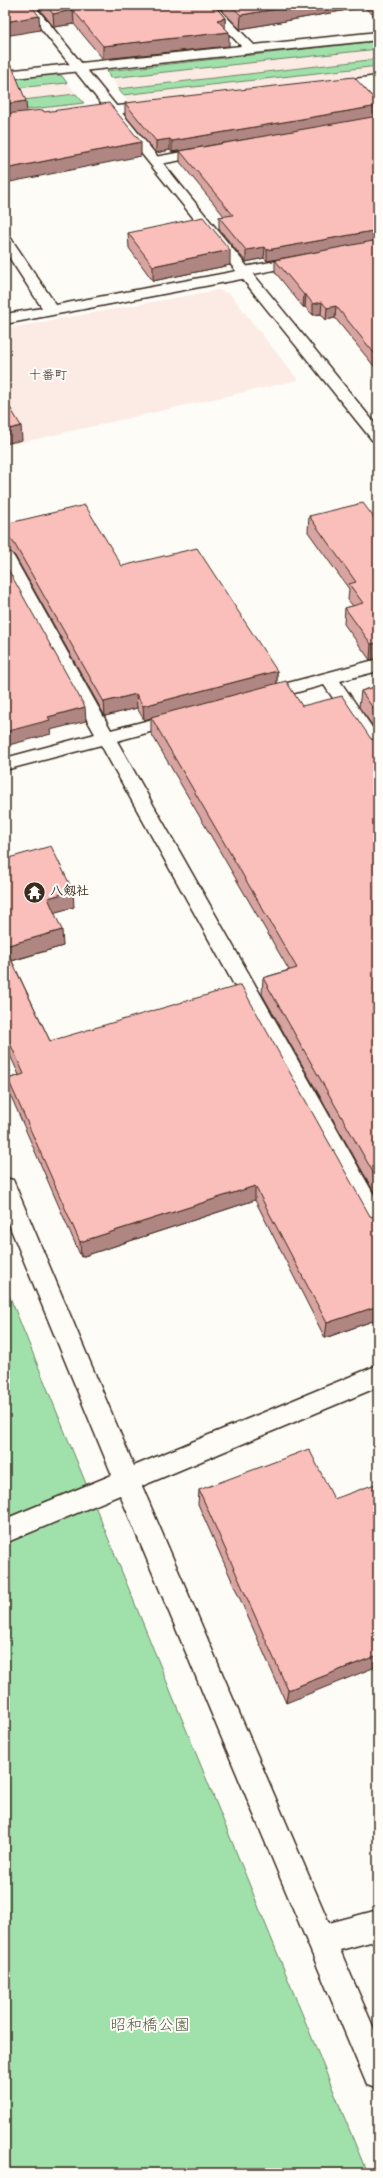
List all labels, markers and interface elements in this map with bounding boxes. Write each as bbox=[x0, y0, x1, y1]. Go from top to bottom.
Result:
district label: 十番町 bbox=[28, 367, 68, 386]
temple icon: 八剱社 bbox=[22, 879, 48, 905]
place label: 八剱社 bbox=[50, 883, 89, 902]
park label: 昭和橋公園 bbox=[110, 2015, 190, 2038]

